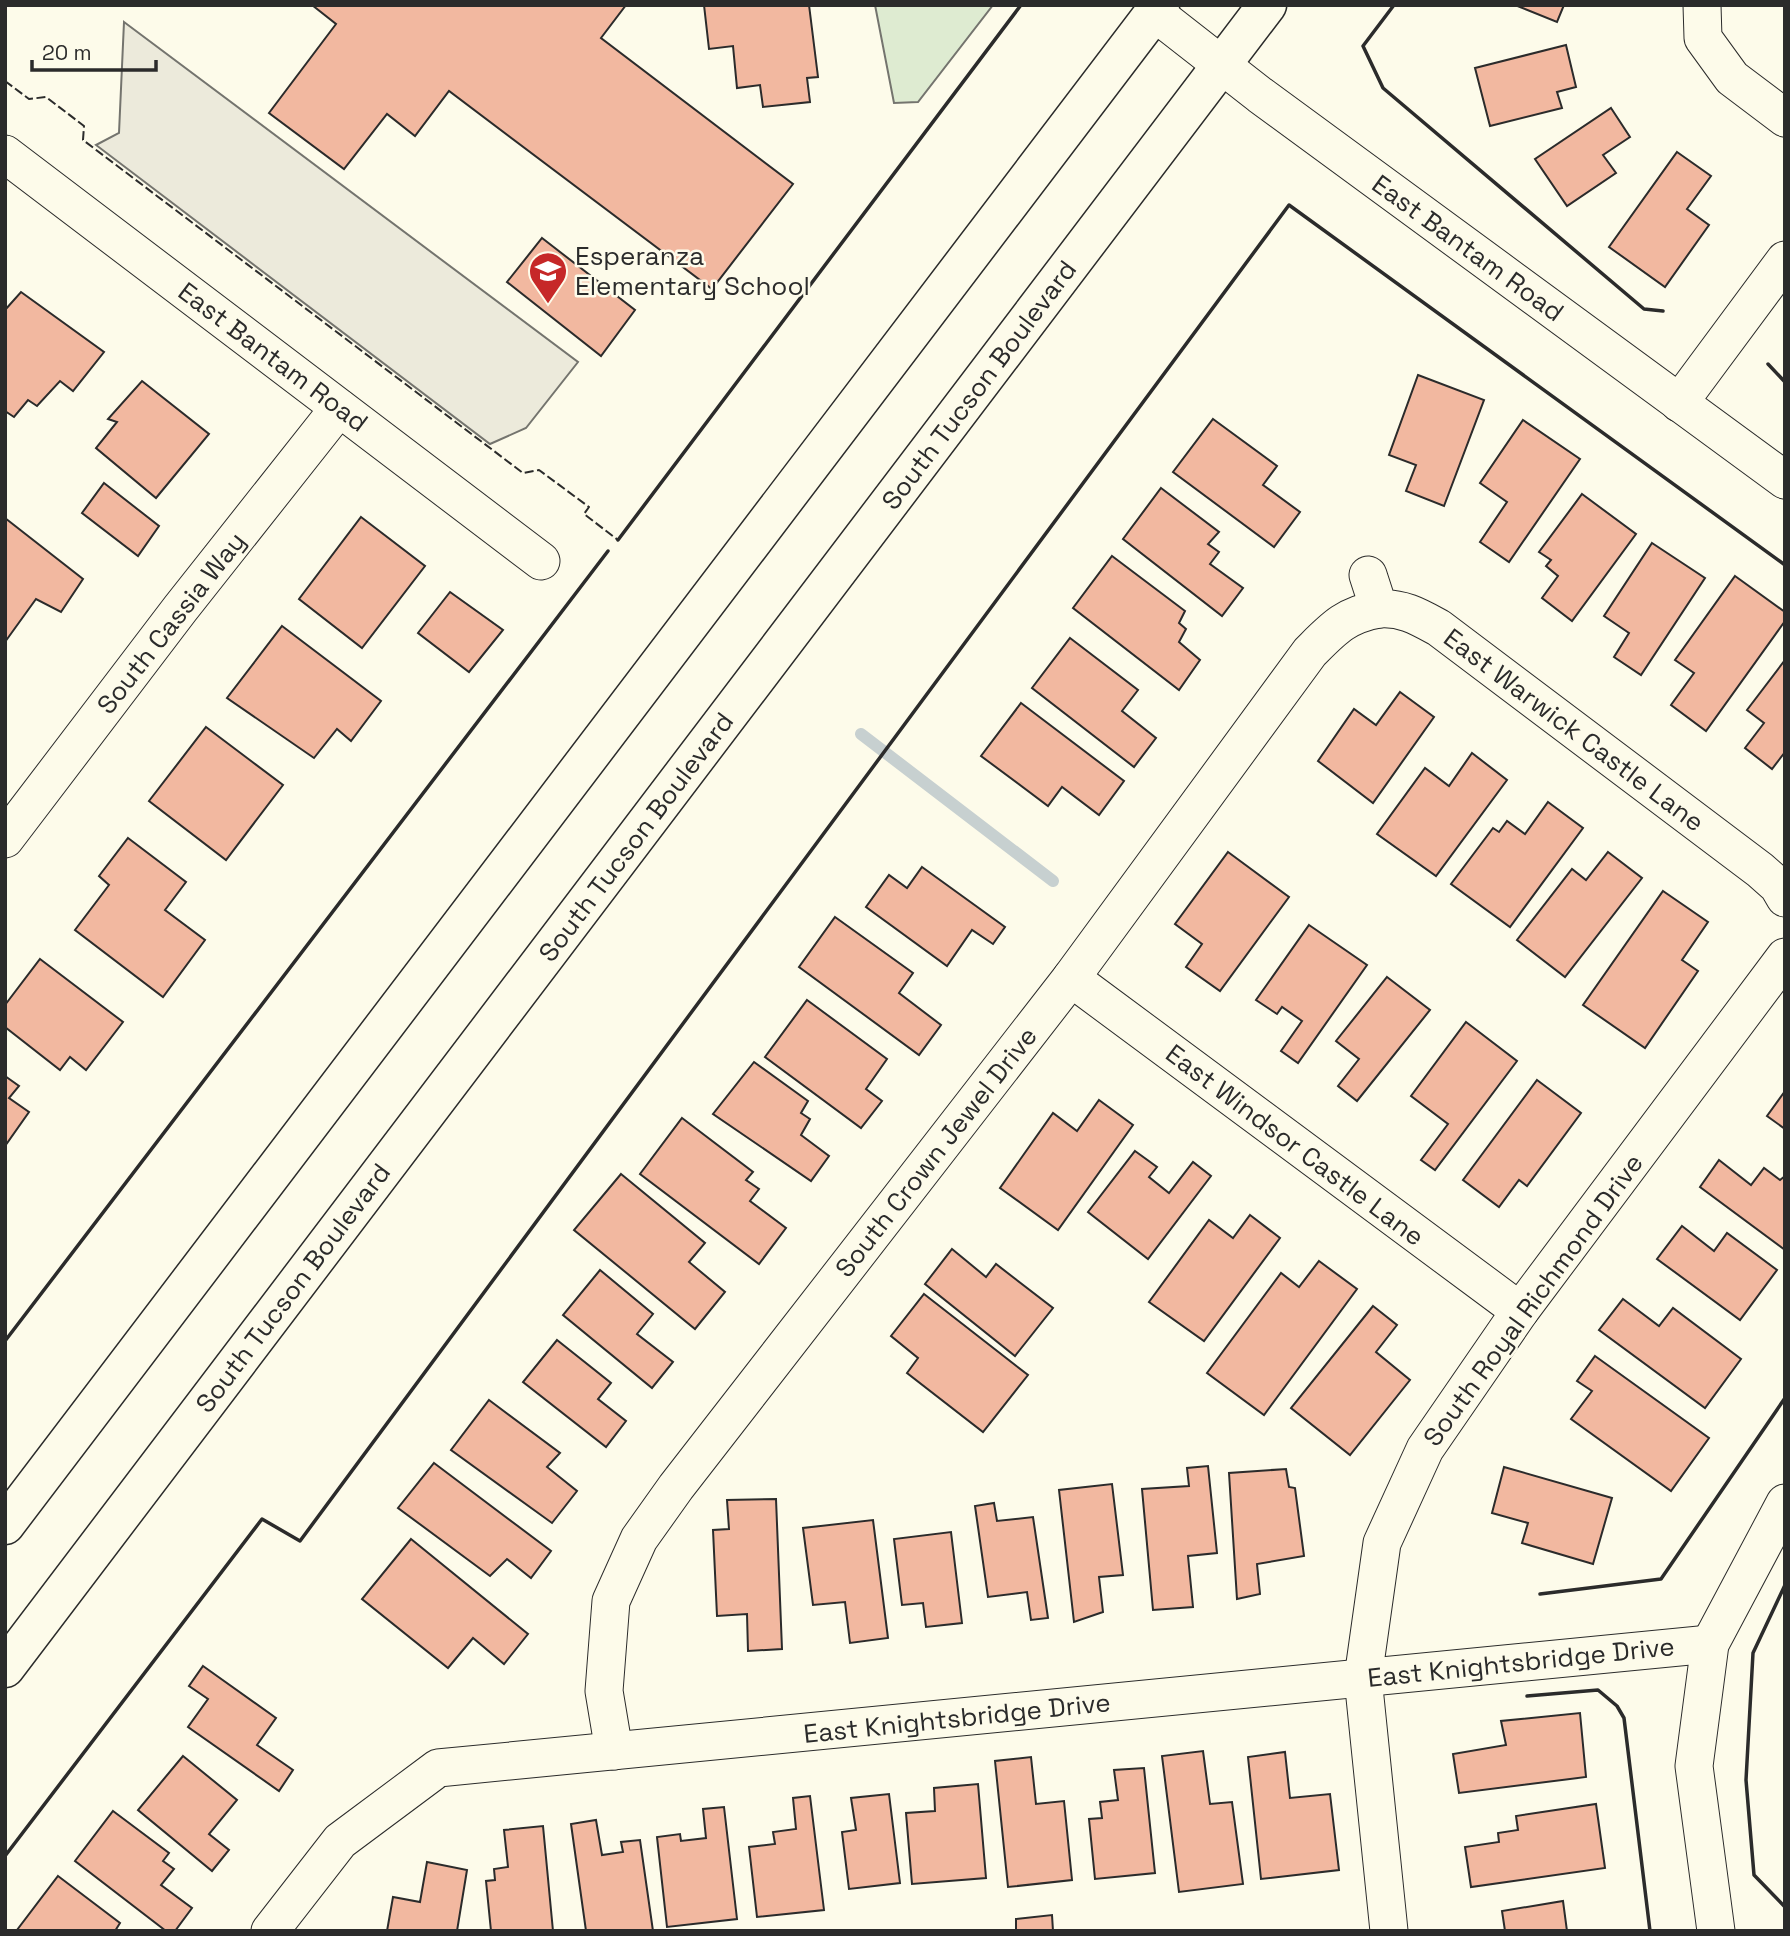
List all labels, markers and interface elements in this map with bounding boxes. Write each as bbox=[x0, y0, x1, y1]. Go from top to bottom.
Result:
scale bar bbox=[32, 28, 156, 72]
text: 20 m bbox=[42, 39, 92, 66]
street label: East Bantam Road bbox=[1365, 167, 1571, 329]
place label: Esperanza Elementary School bbox=[575, 239, 810, 303]
school or university icon: Esperanza Elementary School bbox=[527, 250, 569, 305]
street label: South Tucson Boulevard bbox=[874, 253, 1084, 517]
street label: East Bantam Road bbox=[171, 275, 375, 439]
street label: South Cassia Way bbox=[89, 525, 253, 721]
street label: East Warwick Castle Lane bbox=[1437, 621, 1711, 839]
street label: South Tucson Boulevard bbox=[531, 705, 741, 969]
street label: South Crown Jewel Drive bbox=[827, 1020, 1045, 1284]
street label: East Windsor Castle Lane bbox=[1159, 1037, 1431, 1253]
street label: South Royal Richmond Drive bbox=[1415, 1147, 1651, 1453]
street label: South Tucson Boulevard bbox=[188, 1156, 398, 1420]
street label: East Knightsbridge Drive bbox=[1366, 1629, 1676, 1695]
street label: East Knightsbridge Drive bbox=[802, 1685, 1112, 1751]

